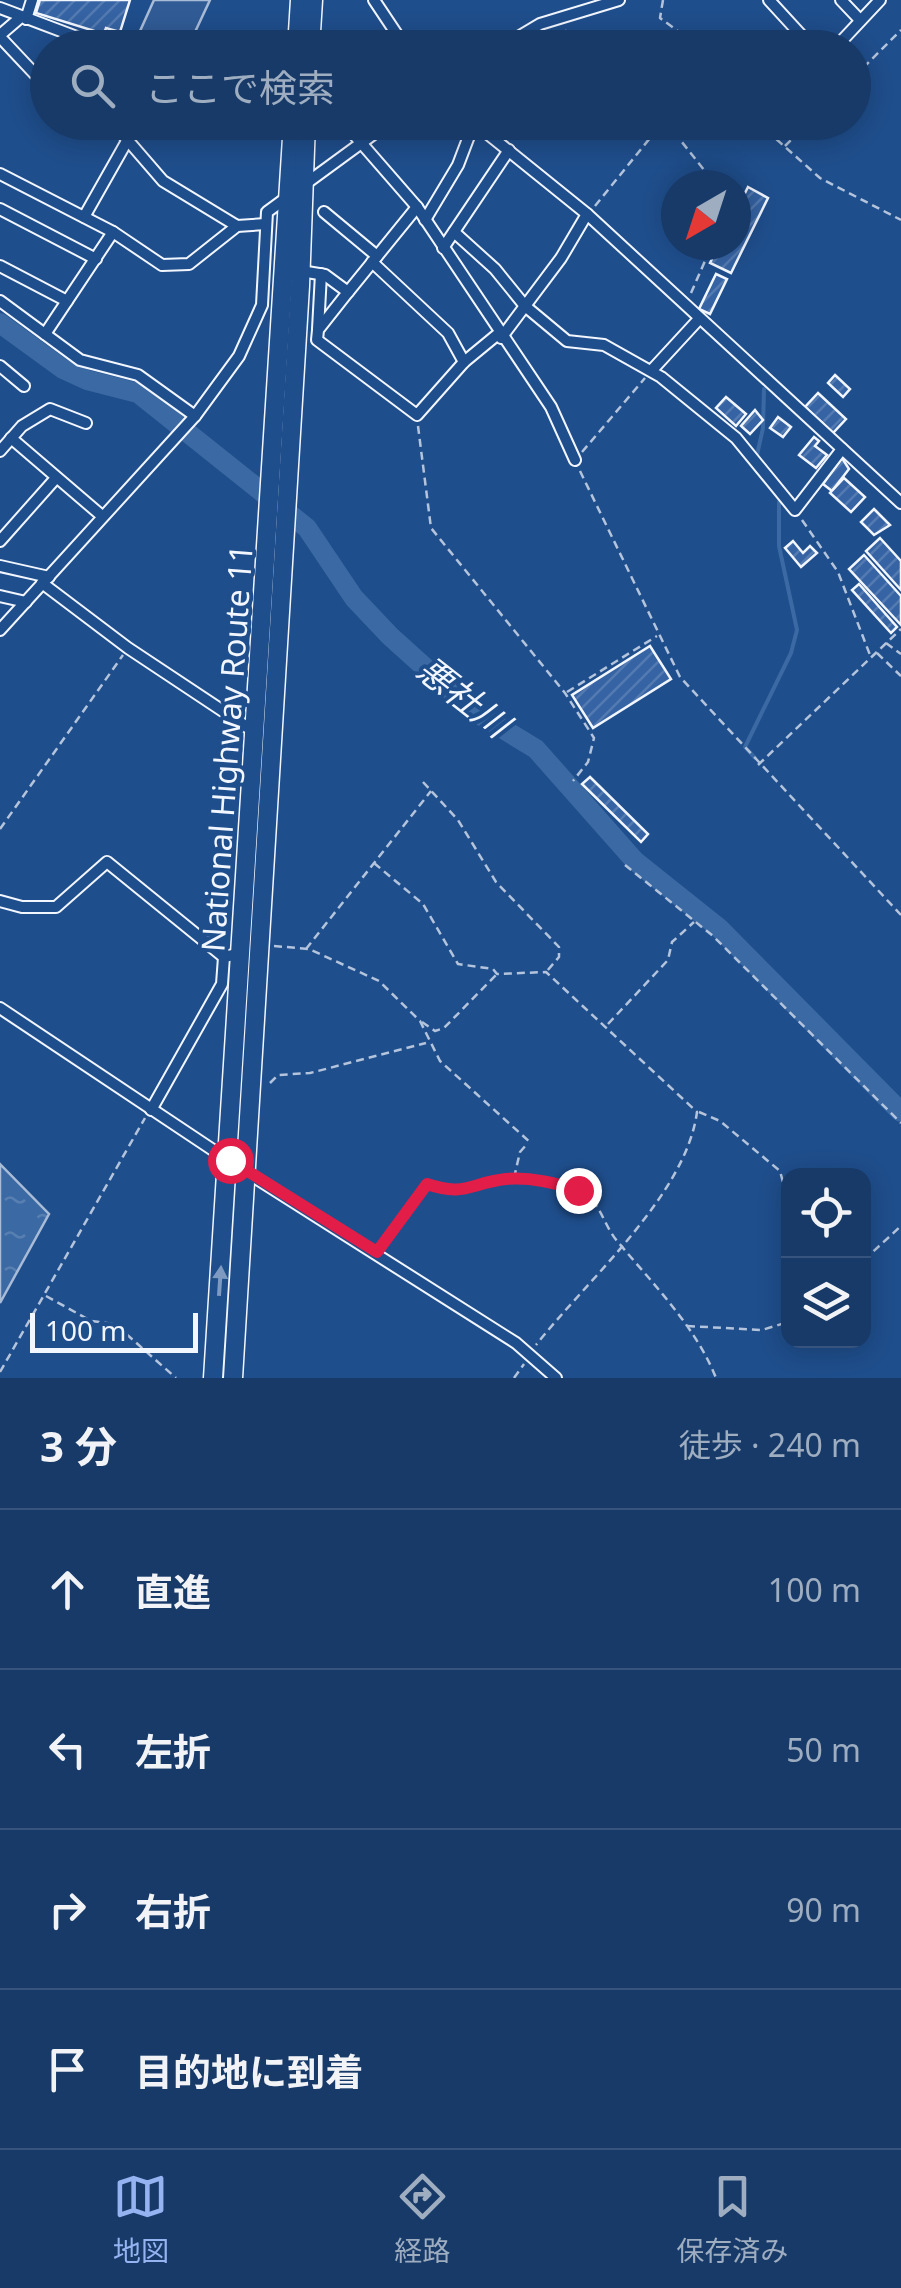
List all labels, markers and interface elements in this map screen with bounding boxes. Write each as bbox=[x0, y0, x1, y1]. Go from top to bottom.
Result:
search box bbox=[30, 30, 871, 140]
icon: search bbox=[65, 58, 120, 113]
text: ここで検索 bbox=[145, 61, 335, 113]
north arrow bbox=[661, 170, 751, 260]
street label: National Highway Route 11 bbox=[190, 543, 262, 953]
water label: 悪社川 bbox=[408, 645, 523, 749]
route start bbox=[208, 1138, 254, 1184]
route end bbox=[556, 1168, 602, 1214]
map controls bbox=[781, 1168, 871, 1348]
button: locate bbox=[781, 1168, 871, 1258]
button: layers bbox=[781, 1258, 871, 1348]
one-way arrow bbox=[212, 1264, 228, 1296]
scale bar bbox=[30, 1308, 198, 1352]
text: 100 m bbox=[45, 1311, 127, 1349]
text: 3 分 bbox=[40, 1417, 117, 1474]
text: 徒歩 · 240 m bbox=[679, 1423, 861, 1466]
icon: ahead bbox=[40, 1562, 95, 1617]
text: 直進 bbox=[135, 1565, 211, 1617]
text: 100 m bbox=[768, 1568, 861, 1611]
icon: left bbox=[40, 1722, 95, 1777]
text: 左折 bbox=[135, 1725, 211, 1777]
text: 50 m bbox=[786, 1728, 861, 1771]
icon: right bbox=[40, 1882, 95, 1937]
text: 右折 bbox=[135, 1885, 211, 1937]
text: 90 m bbox=[786, 1888, 861, 1931]
icon: arrive bbox=[40, 2042, 95, 2097]
text: 目的地に到着 bbox=[135, 2045, 363, 2097]
tab: 地図 bbox=[113, 2169, 169, 2269]
tab: 経路 bbox=[394, 2169, 450, 2269]
tab: 保存済み bbox=[676, 2169, 788, 2269]

